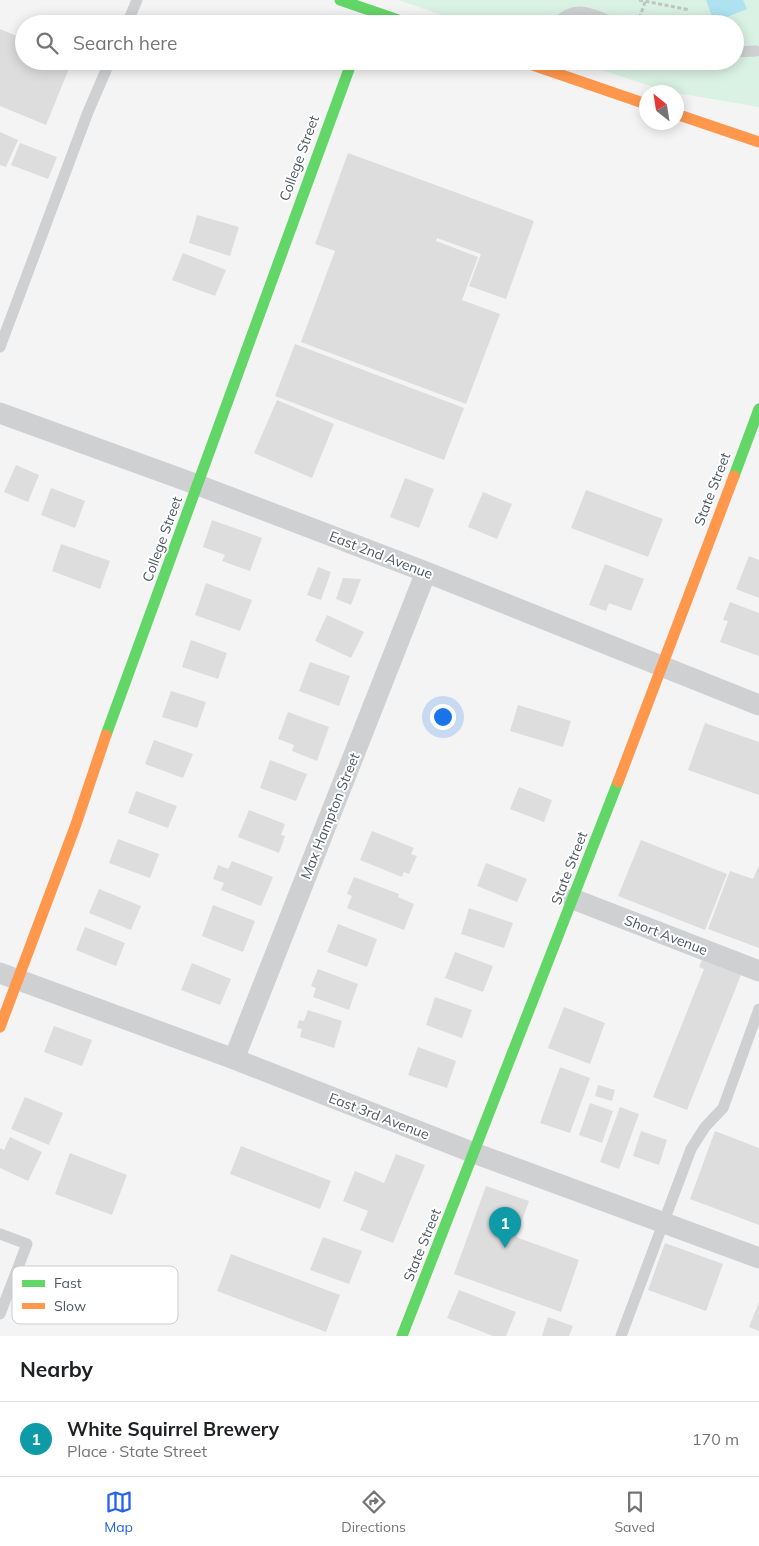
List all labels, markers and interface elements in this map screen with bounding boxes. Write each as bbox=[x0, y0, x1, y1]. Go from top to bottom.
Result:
search box bbox=[15, 15, 744, 70]
icon: search bbox=[33, 29, 61, 57]
text: Search here bbox=[73, 31, 177, 55]
north arrow bbox=[639, 85, 684, 130]
street label: College Street bbox=[275, 113, 323, 203]
street label: State Street bbox=[690, 450, 734, 528]
street label: College Street bbox=[138, 494, 186, 584]
street label: East 2nd Avenue bbox=[327, 527, 435, 583]
your location bbox=[430, 704, 456, 730]
street label: Max Hampton Street bbox=[296, 750, 364, 882]
street label: State Street bbox=[547, 829, 591, 907]
street label: Short Avenue bbox=[622, 911, 710, 959]
street label: East 3rd Avenue bbox=[326, 1089, 432, 1143]
street label: State Street bbox=[399, 1206, 445, 1284]
pin: 1 bbox=[489, 1207, 521, 1248]
legend bbox=[12, 1266, 178, 1324]
text: Fast bbox=[54, 1274, 82, 1292]
text: Slow bbox=[54, 1297, 86, 1315]
text: Nearby bbox=[20, 1356, 93, 1382]
text: White Squirrel Brewery bbox=[67, 1417, 279, 1441]
text: 1 bbox=[31, 1429, 41, 1449]
text: 170 m bbox=[692, 1429, 739, 1449]
text: Place · State Street bbox=[67, 1441, 207, 1461]
tab: Map bbox=[104, 1488, 133, 1536]
tab: Directions bbox=[341, 1488, 406, 1536]
tab: Saved bbox=[614, 1488, 655, 1536]

